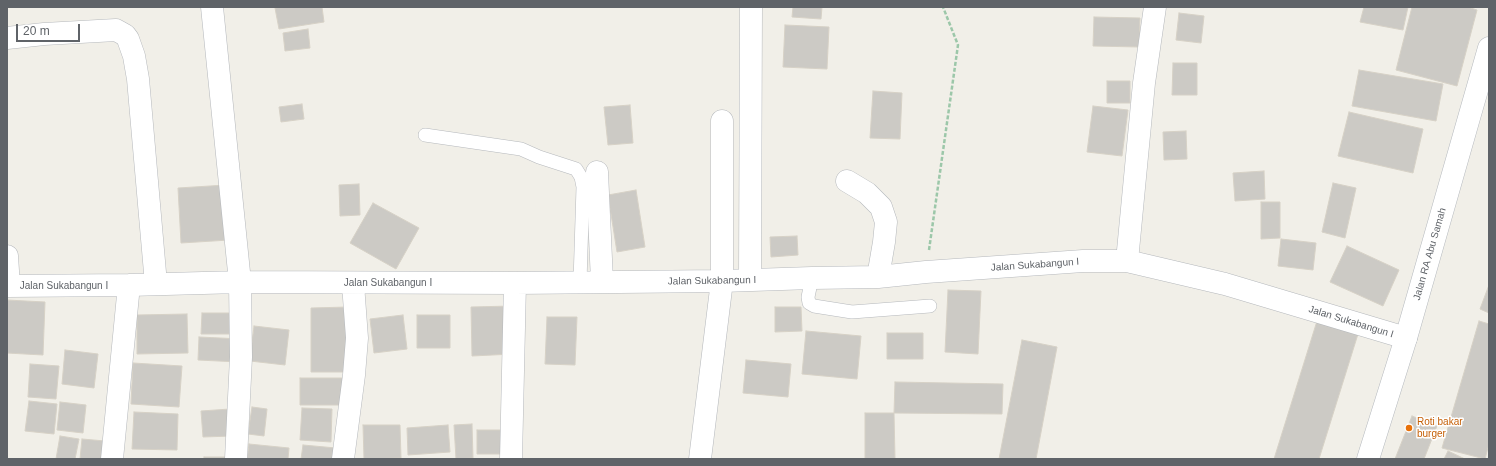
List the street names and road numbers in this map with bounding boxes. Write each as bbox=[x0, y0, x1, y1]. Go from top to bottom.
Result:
street label: Jalan RA Abu Samah bbox=[1411, 206, 1449, 302]
street label: Jalan Sukabangun I bbox=[990, 256, 1080, 274]
street label: Jalan Sukabangun I bbox=[668, 274, 756, 288]
street label: Jalan Sukabangun I bbox=[344, 277, 432, 289]
street label: Jalan Sukabangun I bbox=[20, 280, 108, 292]
street label: Jalan Sukabangun I bbox=[1307, 303, 1395, 341]

